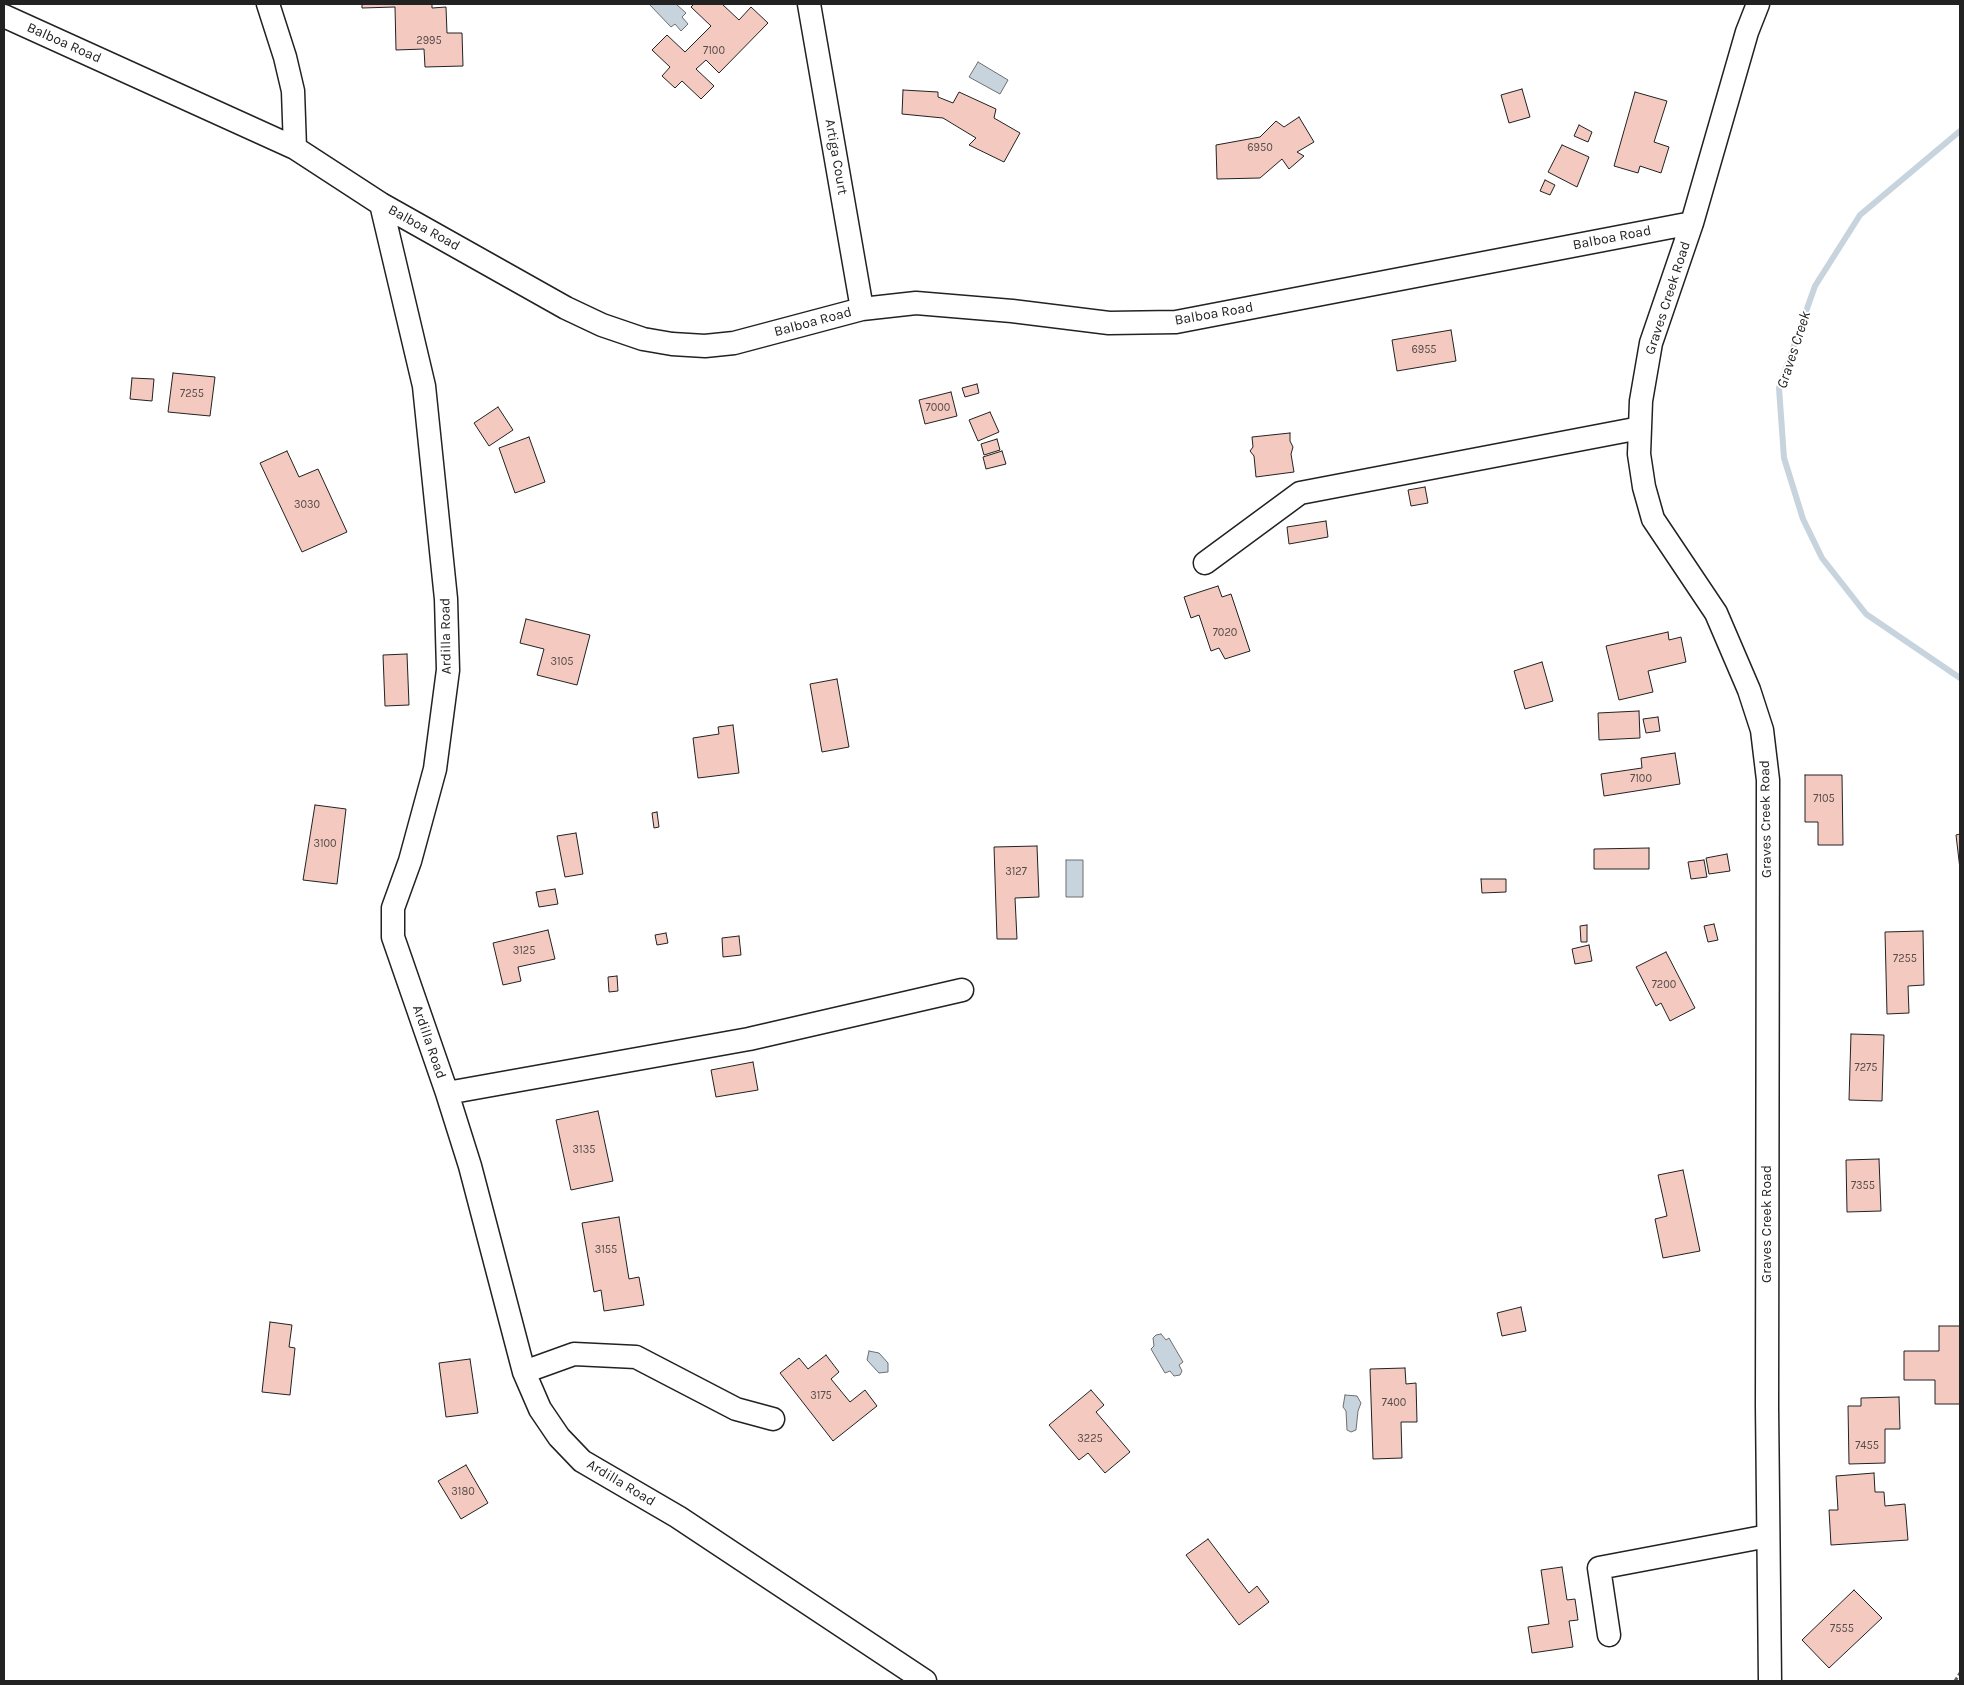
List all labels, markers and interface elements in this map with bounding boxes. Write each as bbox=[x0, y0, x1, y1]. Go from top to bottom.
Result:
street label: Balboa Road bbox=[24, 19, 104, 67]
house number: 2995 bbox=[416, 34, 442, 48]
house number: 7100 bbox=[703, 44, 725, 58]
street label: Artiga Court bbox=[821, 118, 851, 196]
house number: 6950 bbox=[1247, 141, 1273, 155]
street label: Balboa Road bbox=[385, 201, 463, 255]
street label: Balboa Road bbox=[1571, 222, 1653, 254]
street label: Graves Creek Road bbox=[1642, 239, 1694, 357]
street label: Balboa Road bbox=[1173, 299, 1255, 329]
street label: Balboa Road bbox=[772, 304, 854, 340]
water label: Graves Creek bbox=[1773, 309, 1815, 391]
house number: 6955 bbox=[1411, 343, 1437, 357]
house number: 7255 bbox=[180, 387, 204, 401]
house number: 7000 bbox=[926, 401, 950, 415]
house number: 3030 bbox=[294, 498, 320, 512]
street label: Ardilla Road bbox=[437, 598, 455, 674]
house number: 7020 bbox=[1213, 626, 1237, 640]
house number: 3105 bbox=[551, 655, 573, 669]
street label: Graves Creek Road bbox=[1757, 760, 1775, 878]
house number: 7100 bbox=[1630, 772, 1652, 786]
house number: 7105 bbox=[1813, 792, 1835, 806]
house number: 3100 bbox=[313, 837, 337, 851]
house number: 3127 bbox=[1005, 865, 1027, 879]
house number: 3125 bbox=[513, 944, 535, 958]
house number: 7255 bbox=[1893, 952, 1917, 966]
house number: 7200 bbox=[1652, 978, 1676, 992]
street label: Ardilla Road bbox=[409, 1003, 449, 1081]
house number: 7275 bbox=[1855, 1061, 1877, 1075]
house number: 3135 bbox=[573, 1143, 595, 1157]
street label: Graves Creek Road bbox=[1759, 1165, 1775, 1283]
house number: 7355 bbox=[1851, 1179, 1875, 1193]
house number: 3155 bbox=[595, 1243, 617, 1257]
house number: 3175 bbox=[810, 1389, 832, 1403]
house number: 7400 bbox=[1382, 1396, 1406, 1410]
house number: 3225 bbox=[1077, 1432, 1103, 1446]
house number: 7455 bbox=[1855, 1439, 1879, 1453]
street label: Ardilla Road bbox=[584, 1456, 658, 1510]
house number: 3180 bbox=[451, 1485, 475, 1499]
house number: 7555 bbox=[1830, 1622, 1854, 1636]

